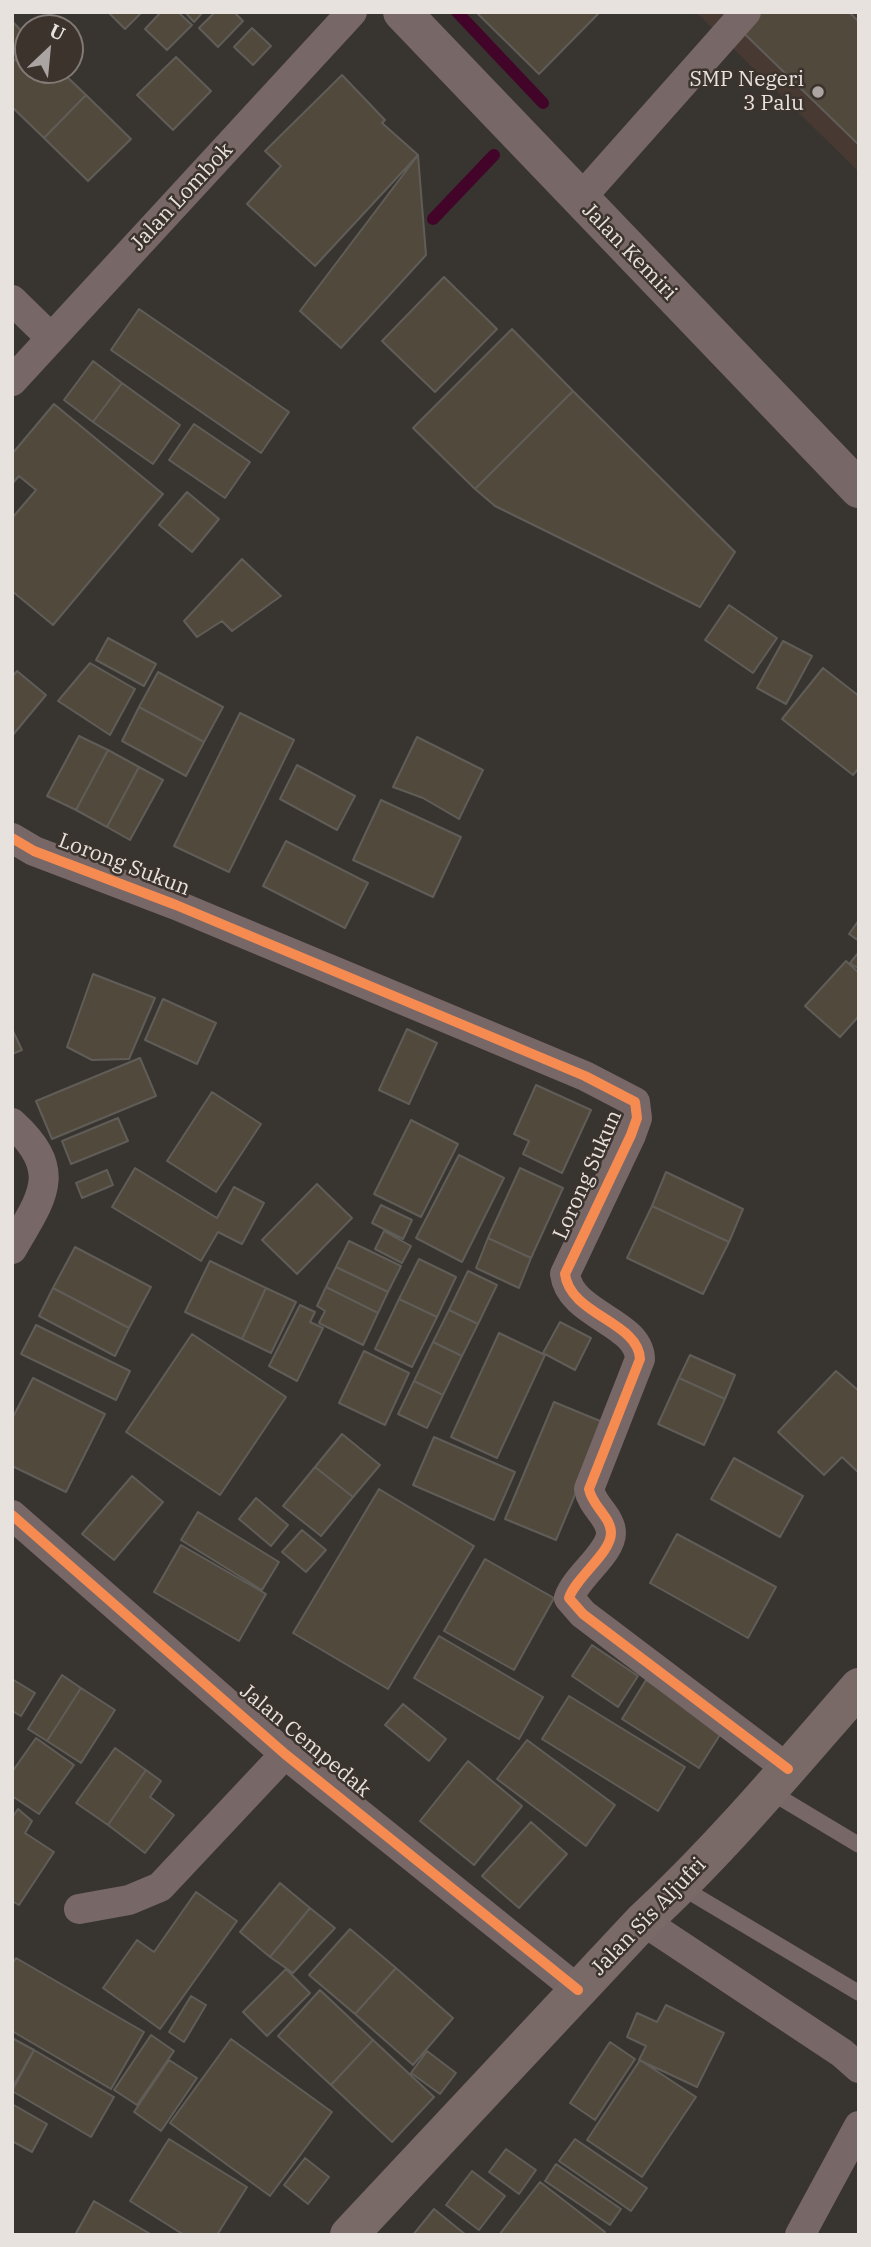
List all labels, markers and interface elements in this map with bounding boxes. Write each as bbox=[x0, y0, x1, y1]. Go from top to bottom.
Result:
north arrow bbox=[14, 14, 84, 84]
text: U bbox=[45, 18, 69, 46]
place label: SMP Negeri 3 Palu bbox=[689, 67, 804, 117]
marker: SMP Negeri 3 Palu bbox=[810, 84, 826, 100]
street label: Jalan Lombok bbox=[126, 138, 238, 256]
street label: Jalan Kemiri bbox=[576, 198, 682, 306]
street label: Lorong Sukun bbox=[55, 828, 193, 902]
street label: Lorong Sukun bbox=[548, 1106, 628, 1244]
street label: Jalan Cempedak bbox=[235, 1679, 375, 1803]
street label: Jalan Sis Aljufri bbox=[586, 1853, 712, 1981]

